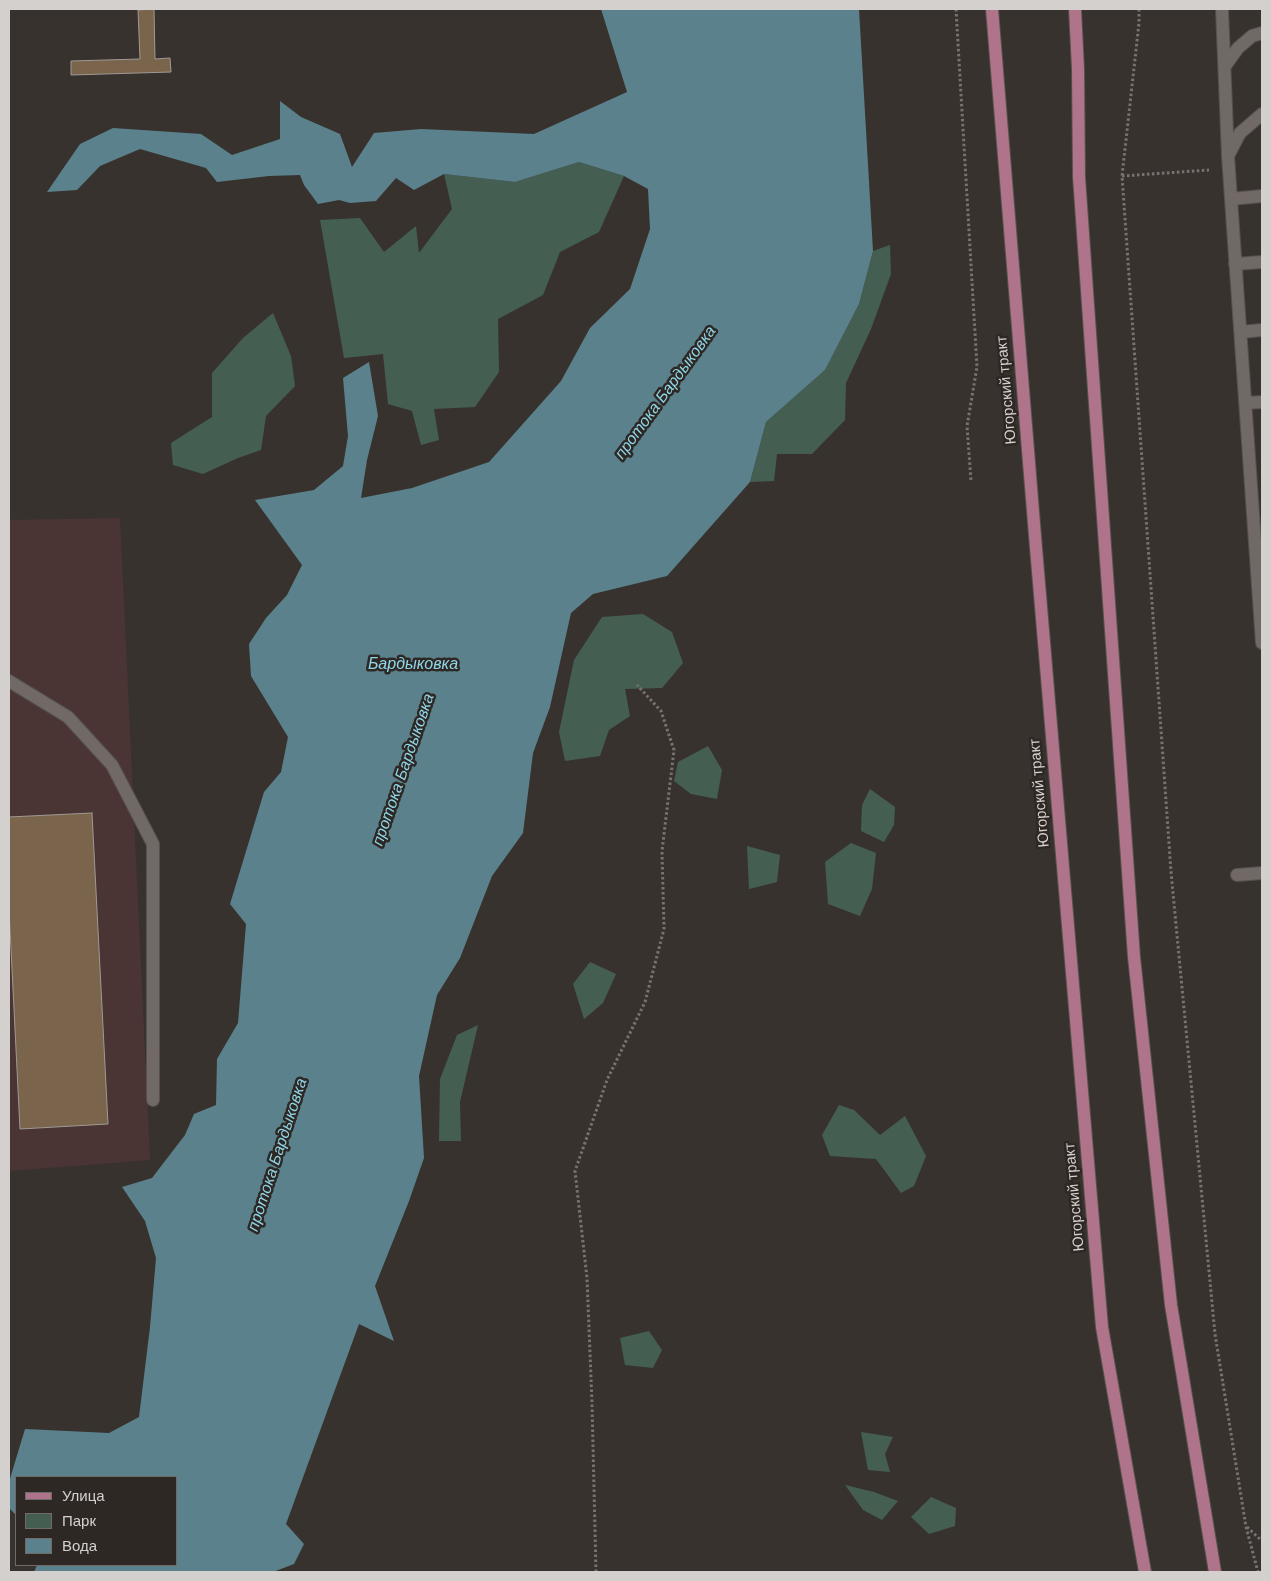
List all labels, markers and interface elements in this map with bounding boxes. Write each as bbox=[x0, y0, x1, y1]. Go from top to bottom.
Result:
water label: протока Бардыковка bbox=[611, 323, 721, 463]
street label: Югорский тракт bbox=[993, 335, 1021, 445]
water label: Бардыковка bbox=[368, 655, 458, 675]
water label: протока Бардыковка bbox=[369, 691, 439, 849]
street label: Югорский тракт bbox=[1026, 738, 1054, 848]
water label: протока Бардыковка bbox=[244, 1076, 312, 1234]
street label: Югорский тракт bbox=[1061, 1142, 1089, 1252]
legend bbox=[15, 1476, 178, 1566]
text: Улица bbox=[62, 1486, 105, 1506]
text: Парк bbox=[62, 1511, 96, 1531]
text: Вода bbox=[62, 1536, 97, 1556]

